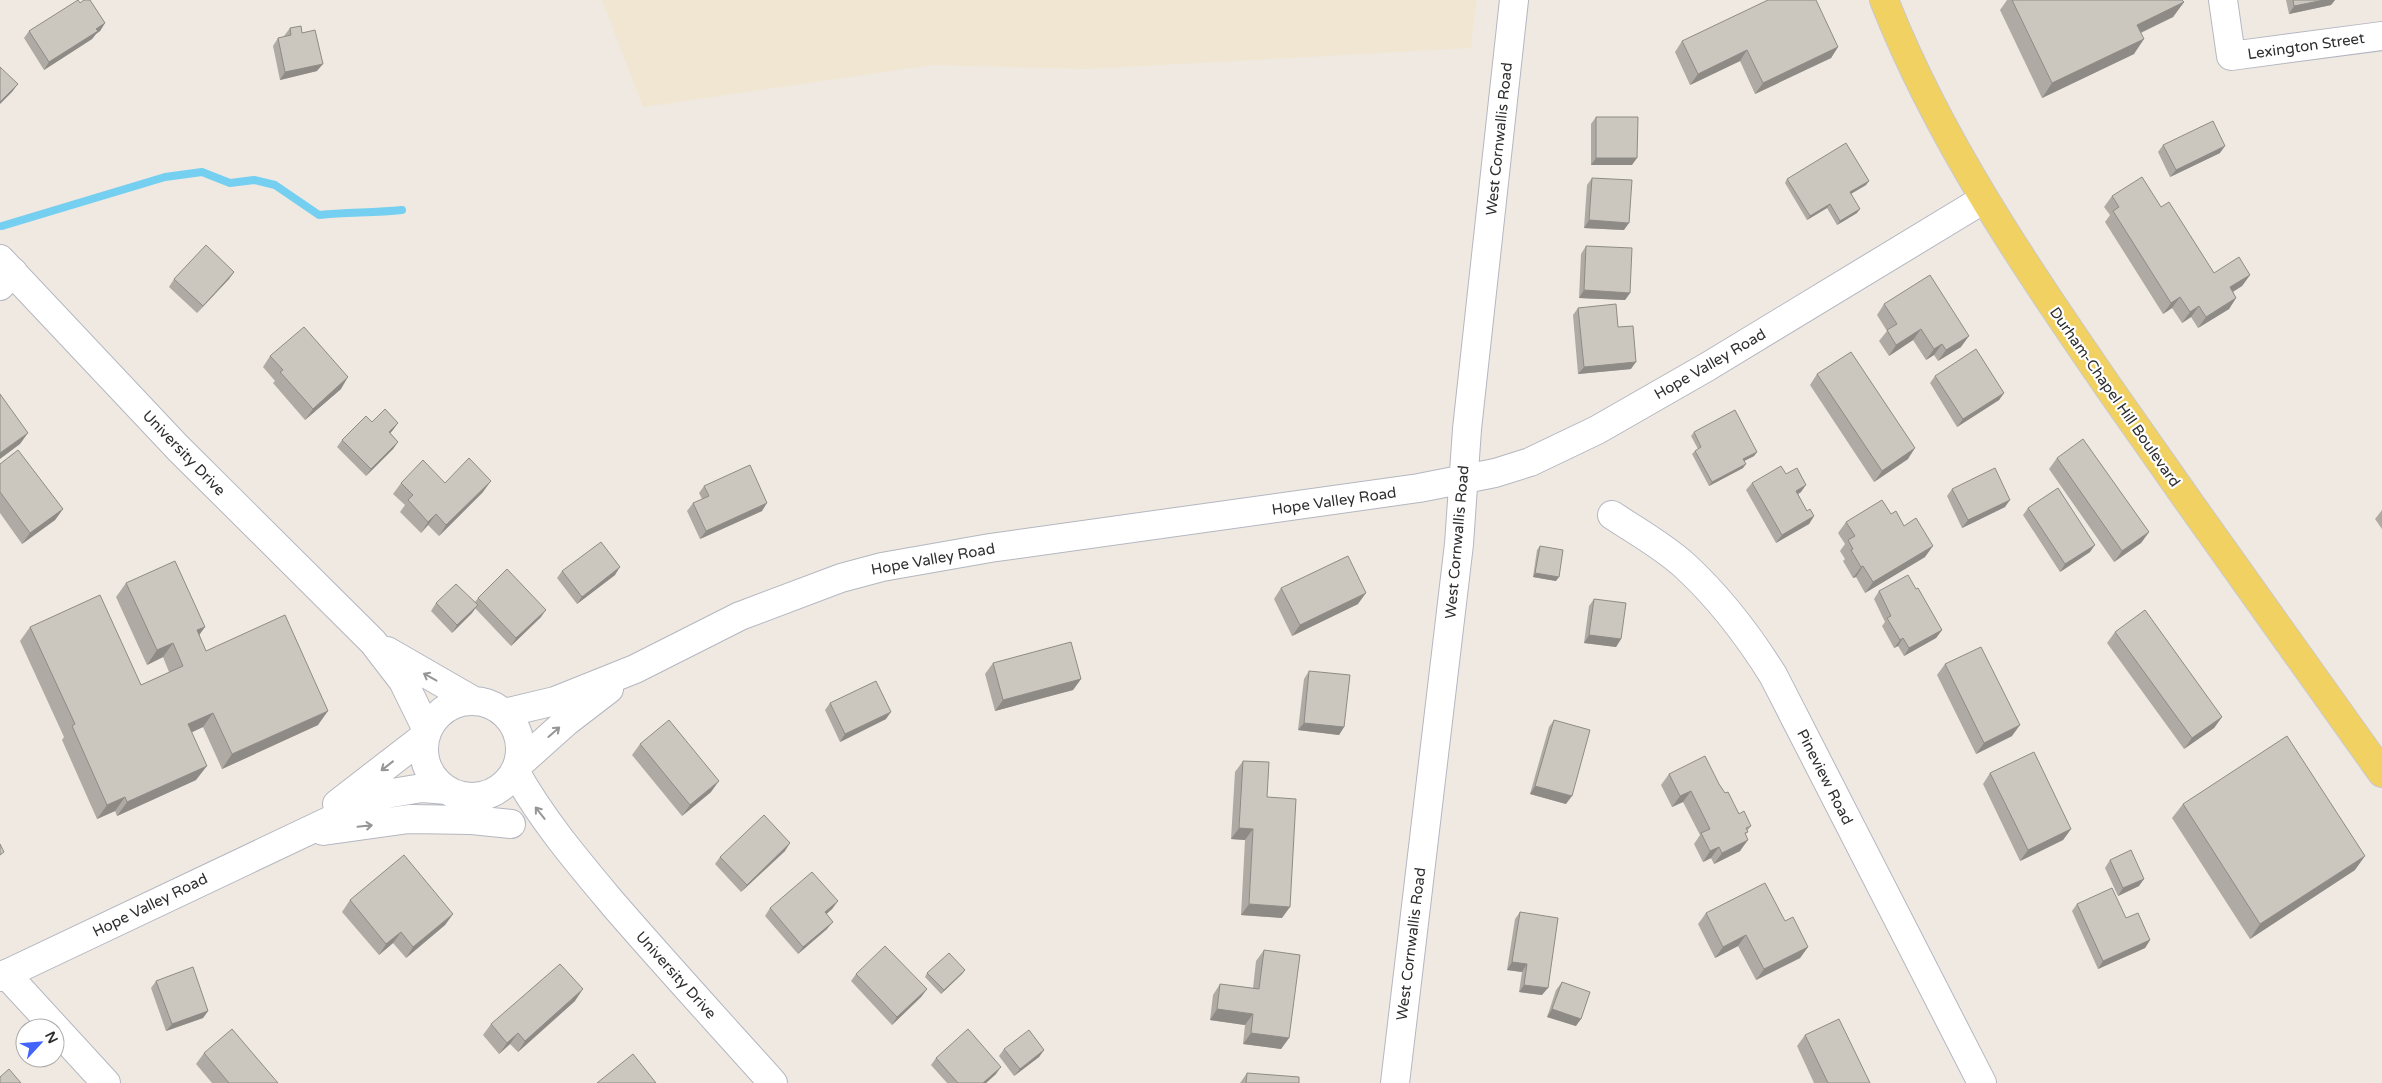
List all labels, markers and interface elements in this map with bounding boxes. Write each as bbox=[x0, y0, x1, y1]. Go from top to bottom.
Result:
street label: Lexington Street bbox=[2246, 29, 2366, 63]
street label: West Cornwallis Road bbox=[1482, 61, 1516, 217]
street label: Durham-Chapel Hill Boulevard bbox=[2046, 304, 2184, 490]
street label: Hope Valley Road bbox=[1651, 325, 1769, 403]
street label: University Drive bbox=[139, 407, 229, 499]
street label: West Cornwallis Road bbox=[1441, 464, 1473, 620]
street label: Hope Valley Road bbox=[1271, 483, 1397, 519]
street label: Hope Valley Road bbox=[870, 539, 996, 579]
one-way arrow bbox=[423, 671, 437, 681]
street label: Pineview Road bbox=[1793, 726, 1857, 828]
one-way arrow bbox=[548, 727, 561, 738]
one-way arrow bbox=[380, 760, 393, 771]
one-way arrow bbox=[534, 807, 545, 820]
one-way arrow bbox=[357, 821, 373, 831]
street label: West Cornwallis Road bbox=[1393, 866, 1429, 1022]
street label: Hope Valley Road bbox=[90, 869, 210, 941]
street label: University Drive bbox=[632, 928, 720, 1022]
north arrow bbox=[15, 1018, 65, 1068]
text: N bbox=[41, 1029, 61, 1046]

